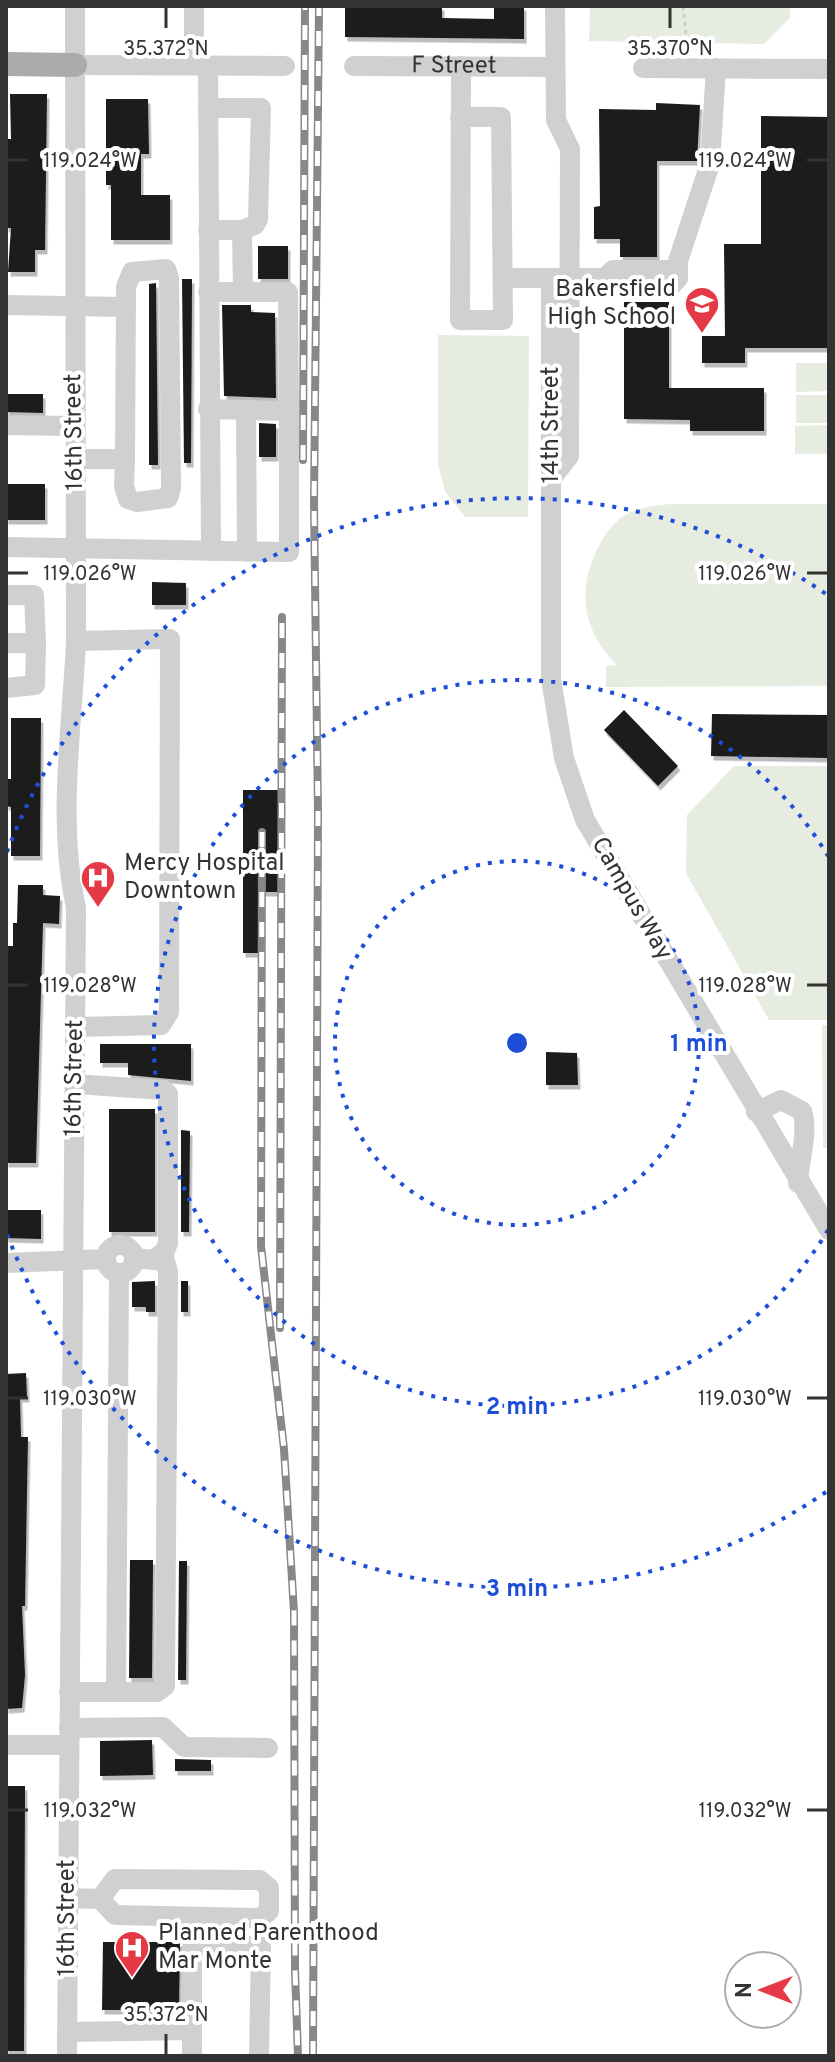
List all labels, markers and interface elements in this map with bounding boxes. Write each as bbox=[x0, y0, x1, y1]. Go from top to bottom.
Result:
text: 35.372°N bbox=[123, 37, 209, 63]
text: 35.370°N bbox=[627, 37, 713, 63]
street label: F Street bbox=[411, 51, 497, 82]
text: 119.024°W bbox=[43, 149, 137, 175]
text: 119.024°W bbox=[698, 149, 792, 175]
place label: Bakersfield High School bbox=[547, 275, 676, 333]
school or university icon: Bakersfield High School bbox=[683, 285, 721, 335]
street label: 14th Street bbox=[537, 366, 567, 484]
street label: 16th Street bbox=[59, 373, 91, 491]
text: 119.026°W bbox=[43, 562, 137, 588]
text: 119.026°W bbox=[698, 562, 792, 588]
street label: Campus Way bbox=[584, 832, 678, 966]
place label: Mercy Hospital Downtown bbox=[124, 849, 284, 907]
hospital icon: Mercy Hospital Downtown bbox=[79, 859, 117, 909]
text: 119.028°W bbox=[43, 974, 137, 1000]
text: 119.028°W bbox=[698, 974, 792, 1000]
street label: 16th Street bbox=[59, 1019, 91, 1137]
centre of rings bbox=[503, 1029, 531, 1057]
text: 1 min bbox=[670, 1030, 728, 1060]
text: 119.030°W bbox=[43, 1387, 137, 1413]
text: 119.030°W bbox=[698, 1387, 792, 1413]
text: 2 min bbox=[486, 1393, 548, 1423]
text: 3 min bbox=[486, 1575, 548, 1605]
text: 119.032°W bbox=[43, 1799, 137, 1825]
text: 119.032°W bbox=[698, 1799, 792, 1825]
street label: 16th Street bbox=[53, 1859, 83, 1977]
place label: Planned Parenthood Mar Monte bbox=[158, 1919, 379, 1977]
hospital icon: Planned Parenthood Mar Monte bbox=[113, 1929, 151, 1979]
north arrow bbox=[723, 1950, 803, 2030]
text: N bbox=[732, 1982, 759, 1998]
text: 35.372°N bbox=[123, 2003, 209, 2029]

